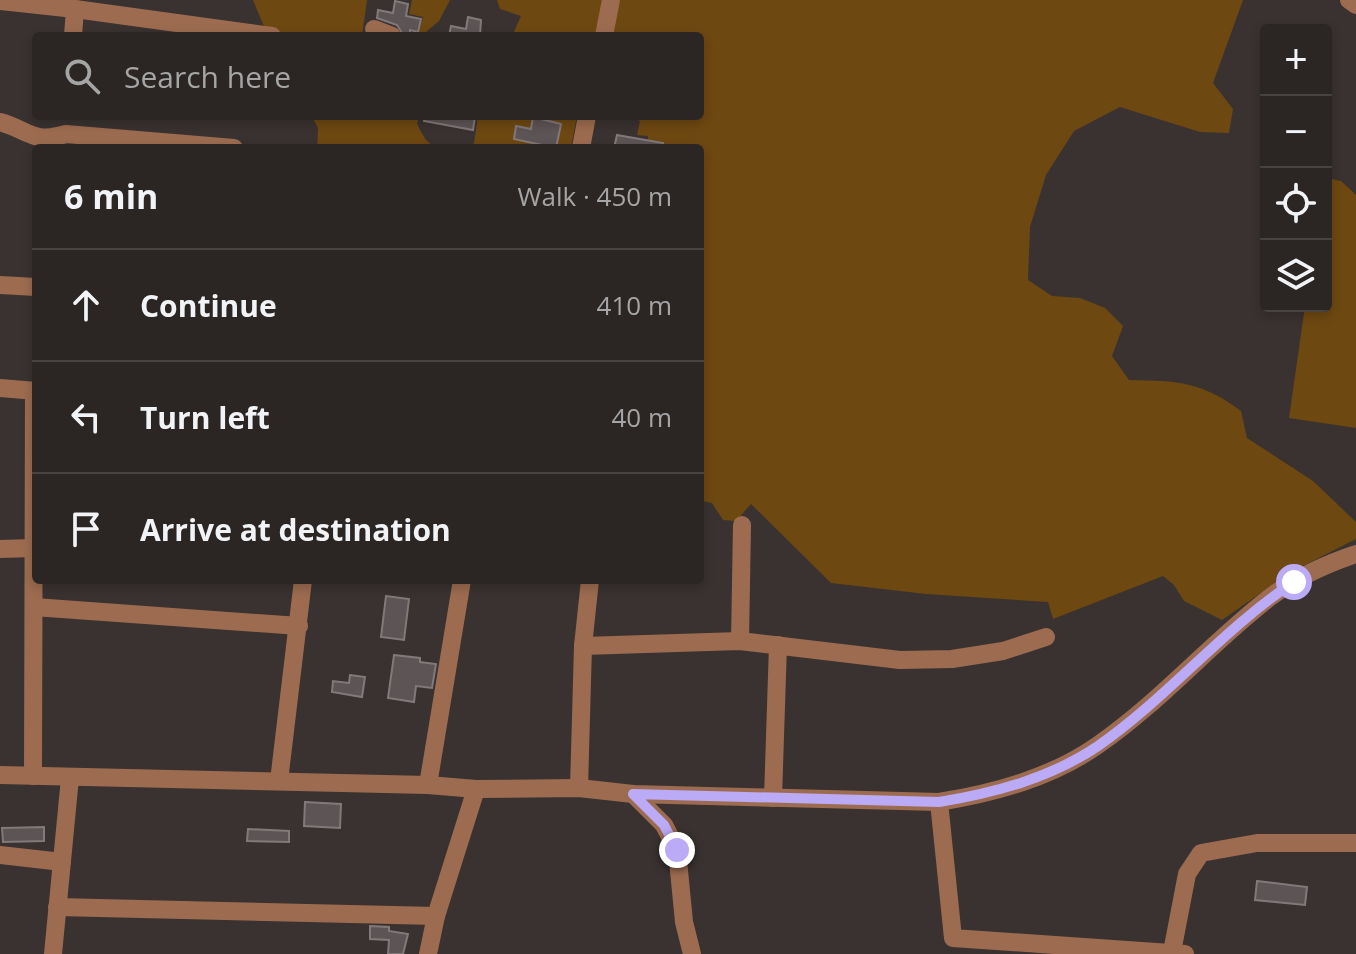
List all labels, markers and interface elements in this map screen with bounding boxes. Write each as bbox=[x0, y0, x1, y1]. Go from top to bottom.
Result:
map controls bbox=[1260, 24, 1332, 312]
button: + bbox=[1260, 24, 1332, 96]
search box bbox=[32, 32, 704, 120]
icon: search bbox=[60, 54, 104, 98]
text: Search here bbox=[124, 56, 291, 97]
button: − bbox=[1260, 96, 1332, 168]
button: locate bbox=[1260, 168, 1332, 240]
text: 6 min bbox=[64, 173, 158, 219]
text: Walk · 450 m bbox=[518, 178, 672, 214]
button: layers bbox=[1260, 240, 1332, 312]
icon: ahead bbox=[64, 283, 108, 327]
text: Continue bbox=[140, 285, 277, 326]
text: 410 m bbox=[597, 287, 672, 323]
icon: left bbox=[64, 395, 108, 439]
text: Turn left bbox=[140, 397, 270, 438]
text: 40 m bbox=[611, 399, 672, 435]
icon: arrive bbox=[64, 507, 108, 551]
text: Arrive at destination bbox=[140, 509, 451, 550]
route start bbox=[1276, 564, 1312, 600]
route end bbox=[659, 832, 695, 868]

